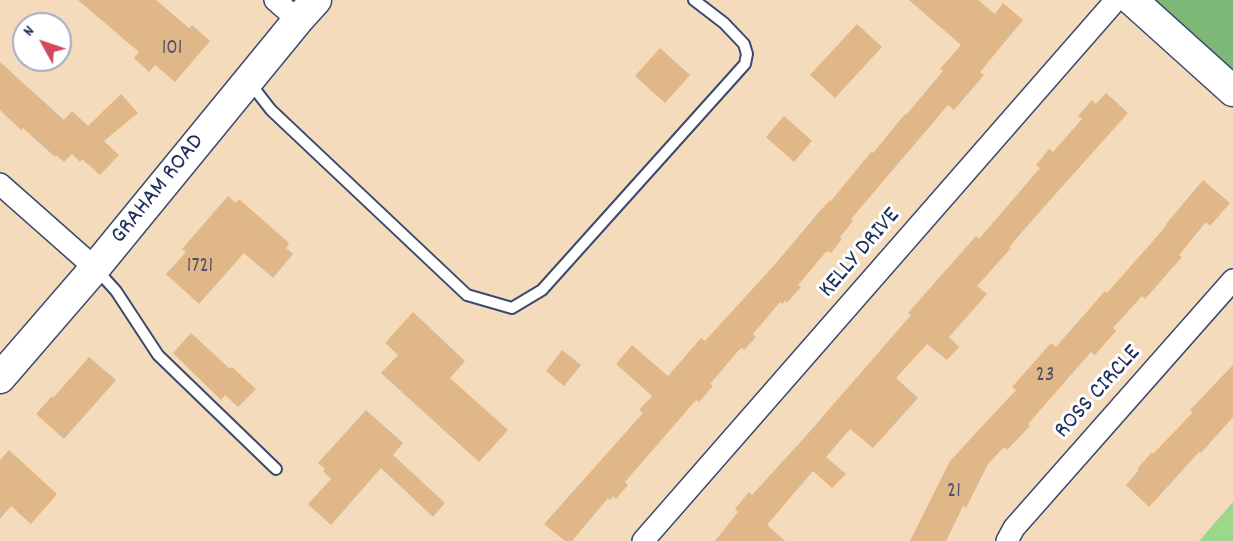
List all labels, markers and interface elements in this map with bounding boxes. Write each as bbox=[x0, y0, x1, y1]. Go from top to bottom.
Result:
north arrow bbox=[12, 12, 72, 72]
text: N bbox=[18, 21, 41, 42]
house number: 101 bbox=[162, 37, 182, 63]
street label: GRAHAM ROAD bbox=[106, 129, 212, 251]
street label: KELLY DRIVE bbox=[814, 203, 908, 305]
house number: 1721 bbox=[187, 255, 213, 281]
street label: ROSS CIRCLE bbox=[1050, 340, 1148, 446]
house number: 23 bbox=[1036, 364, 1054, 390]
house number: 21 bbox=[947, 480, 961, 506]

